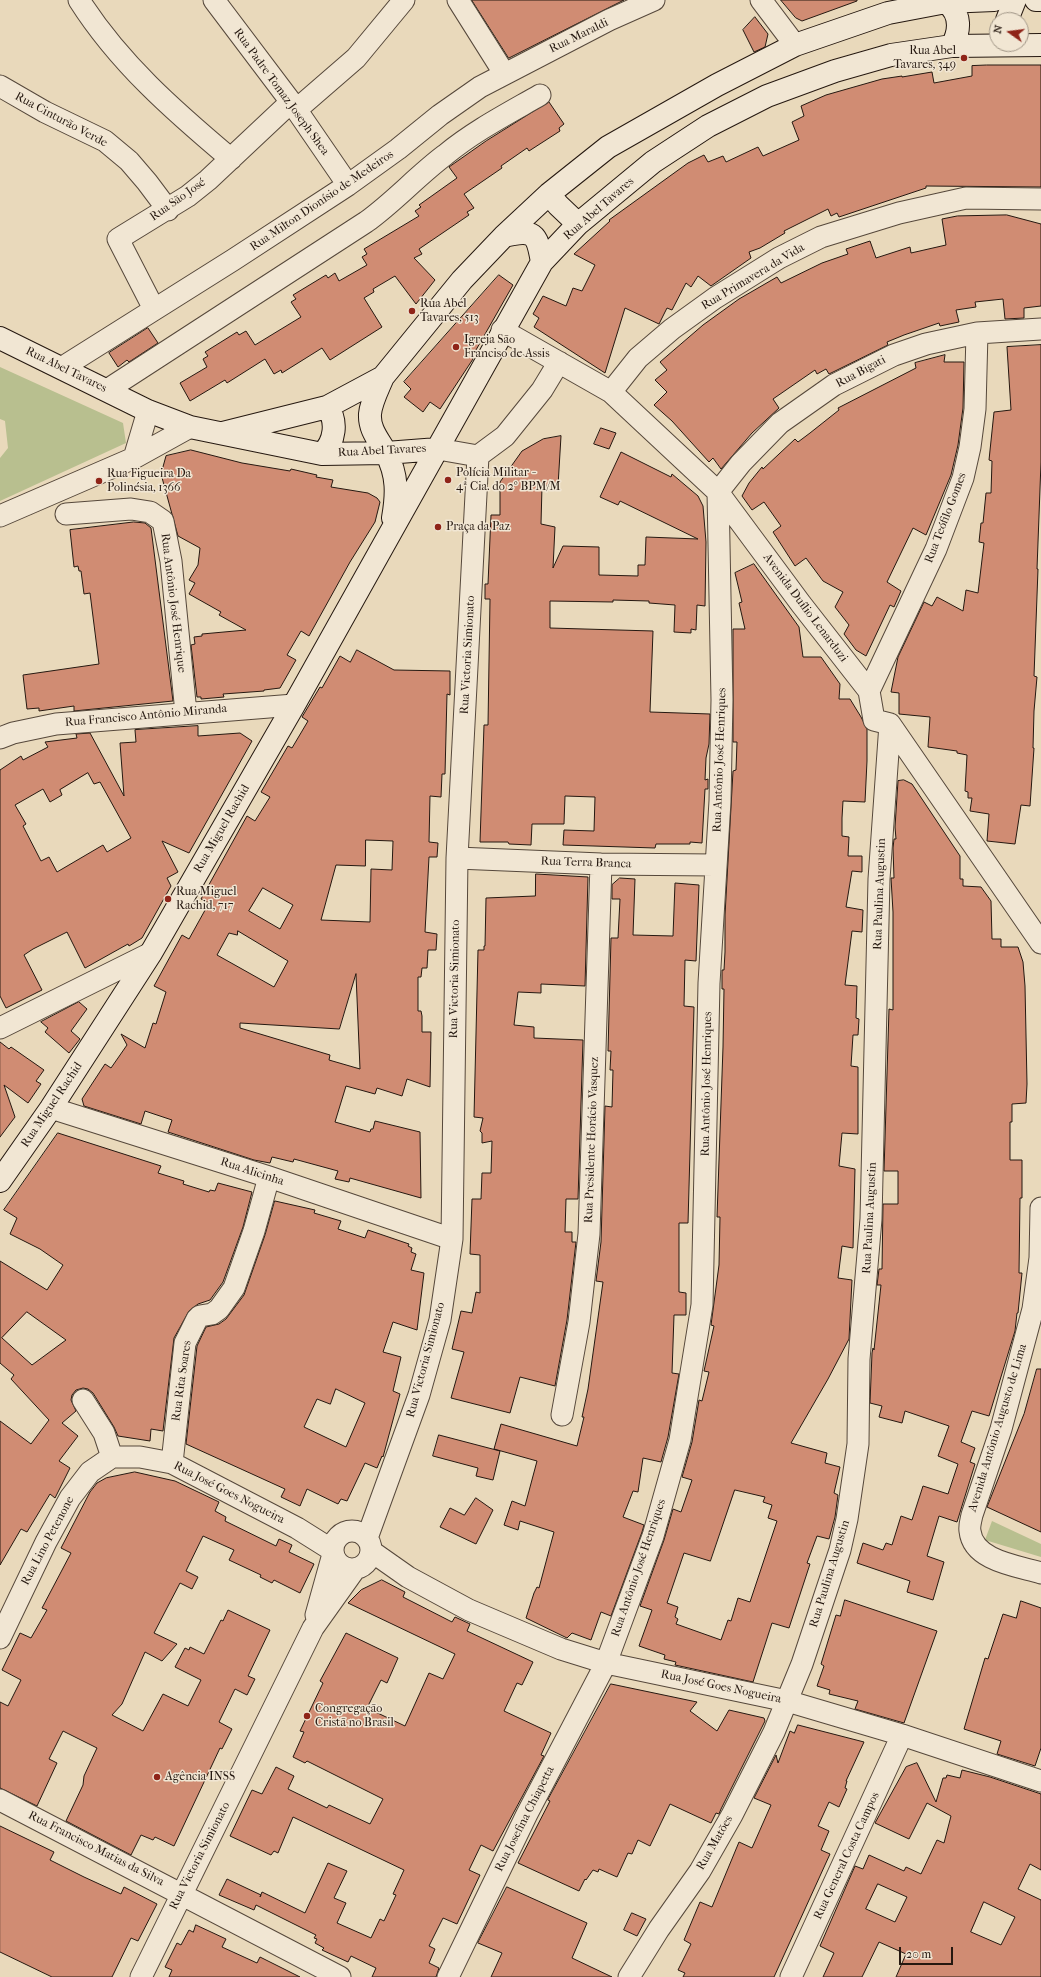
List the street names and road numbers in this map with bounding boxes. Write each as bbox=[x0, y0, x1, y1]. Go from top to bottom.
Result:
street label: Rua Maraldi bbox=[547, 16, 611, 56]
street label: Rua Padre Tomaz Joseph Shea bbox=[230, 26, 332, 158]
street label: Rua Cinturão Verde bbox=[12, 90, 110, 150]
street label: Rua Milton Dionísio de Medeiros bbox=[247, 147, 397, 255]
street label: Rua Abel Tavares bbox=[561, 175, 637, 243]
street label: Rua São José bbox=[147, 176, 209, 224]
street label: Rua Primavera da Vida bbox=[699, 241, 807, 313]
street label: Rua Abel Tavares bbox=[23, 344, 109, 396]
street label: Rua Bigati bbox=[834, 353, 888, 391]
street label: Rua Abel Tavares bbox=[337, 441, 427, 461]
street label: Rua Teófilo Gomes bbox=[922, 471, 970, 565]
street label: Rua Antônio José Henrique bbox=[157, 532, 189, 674]
street label: Avenida Duílio Lenarduzi bbox=[760, 551, 850, 665]
street label: Rua Victoria Simionato bbox=[458, 595, 478, 715]
street label: Rua Antônio José Henriques bbox=[710, 687, 730, 833]
street label: Rua Francisco Antônio Miranda bbox=[64, 702, 228, 730]
street label: Rua Miguel Rachid bbox=[191, 782, 253, 876]
street label: Rua Paulina Augustin bbox=[871, 838, 889, 950]
street label: Rua Terra Branca bbox=[540, 854, 632, 872]
street label: Rua Victoria Simionato bbox=[447, 919, 463, 1039]
street label: Rua Antônio José Henriques bbox=[699, 1011, 715, 1157]
street label: Rua Presidente Horácio Vasquez bbox=[582, 1057, 602, 1223]
street label: Rua Miguel Rachid bbox=[18, 1060, 86, 1150]
street label: Rua Alicinha bbox=[218, 1155, 286, 1189]
street label: Rua Paulina Augustin bbox=[860, 1162, 880, 1274]
street label: Rua Victoria Simionato bbox=[404, 1301, 448, 1419]
street label: Rua Rita Soares bbox=[169, 1340, 195, 1422]
street label: Avenida Antônio Augusto de Lima bbox=[966, 1342, 1030, 1514]
street label: Rua José Goes Nogueira bbox=[171, 1459, 287, 1527]
street label: Rua Lino Petenone bbox=[18, 1494, 78, 1588]
street label: Rua Antônio José Henriques bbox=[609, 1497, 669, 1639]
street label: Rua Paulina Augustin bbox=[807, 1518, 853, 1630]
street label: Rua José Goes Nogueira bbox=[659, 1667, 783, 1707]
street label: Rua Josefina Chiapetta bbox=[492, 1764, 558, 1874]
street label: Rua General Costa Campos bbox=[811, 1790, 883, 1922]
street label: Rua Victoria Simionato bbox=[167, 1800, 233, 1912]
street label: Rua Francisco Matias da Silva bbox=[26, 1808, 166, 1890]
street label: Rua Matões bbox=[694, 1813, 736, 1873]

